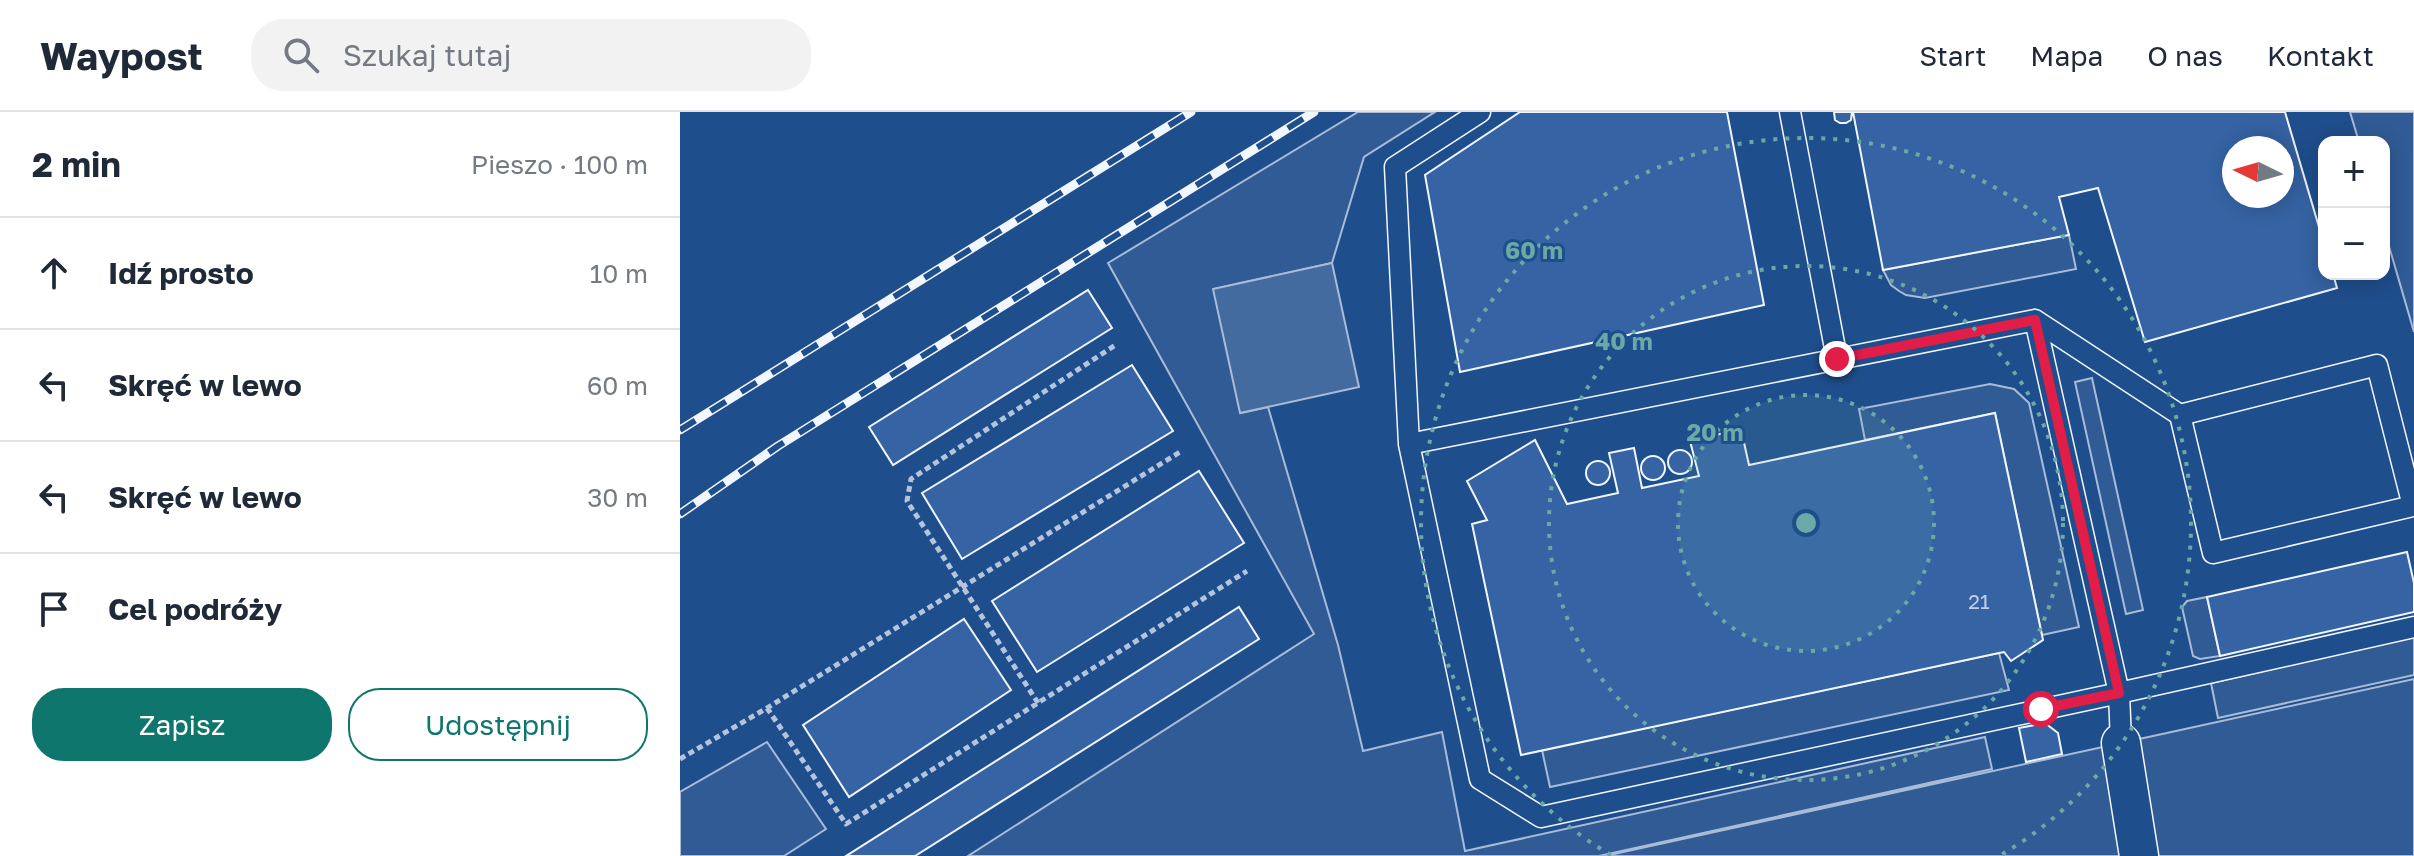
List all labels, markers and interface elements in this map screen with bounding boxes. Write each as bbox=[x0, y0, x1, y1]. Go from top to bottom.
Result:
search box bbox=[251, 19, 811, 91]
text: Waypost bbox=[40, 33, 203, 78]
icon: search bbox=[279, 33, 323, 77]
text: Szukaj tutaj bbox=[343, 37, 511, 73]
text: Start bbox=[1919, 39, 1986, 72]
text: Mapa bbox=[2030, 39, 2103, 72]
text: O nas bbox=[2147, 39, 2223, 72]
text: Kontakt bbox=[2267, 39, 2374, 72]
north arrow bbox=[2222, 136, 2294, 208]
map controls bbox=[2318, 136, 2390, 280]
button: + bbox=[2318, 136, 2390, 208]
text: 2 min bbox=[32, 144, 121, 184]
text: Pieszo · 100 m bbox=[471, 149, 648, 180]
button: − bbox=[2318, 208, 2390, 280]
text: 60 m bbox=[1505, 235, 1563, 264]
icon: ahead bbox=[32, 251, 76, 295]
text: Idź prosto bbox=[108, 255, 254, 291]
text: 10 m bbox=[590, 258, 648, 289]
text: 40 m bbox=[1595, 326, 1653, 355]
route end bbox=[1819, 341, 1855, 377]
icon: left bbox=[32, 363, 76, 407]
text: Skręć w lewo bbox=[108, 367, 302, 403]
text: 60 m bbox=[587, 370, 648, 401]
text: 20 m bbox=[1686, 417, 1744, 446]
icon: left bbox=[32, 475, 76, 519]
text: Skręć w lewo bbox=[108, 479, 302, 515]
text: 30 m bbox=[587, 482, 648, 513]
centre of rings bbox=[1792, 509, 1820, 537]
icon: arrive bbox=[32, 587, 76, 631]
house number: 21 bbox=[1968, 589, 1990, 613]
text: Cel podróży bbox=[108, 591, 282, 627]
button: Zapisz bbox=[32, 688, 332, 761]
button: Udostępnij bbox=[348, 688, 648, 761]
route start bbox=[2023, 691, 2059, 727]

